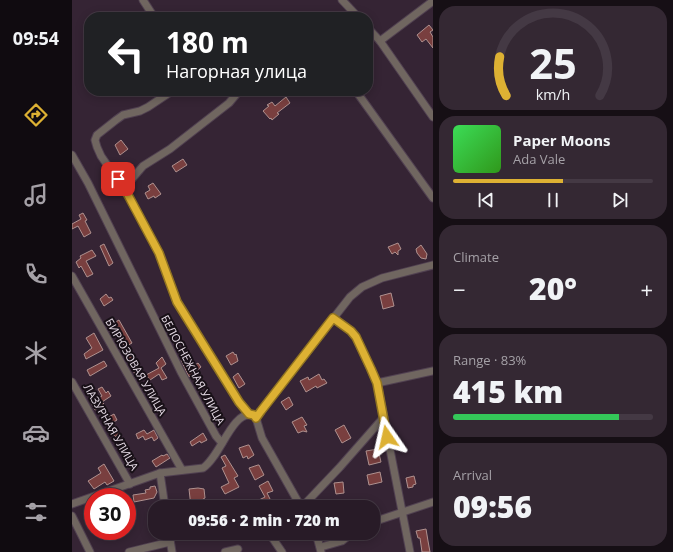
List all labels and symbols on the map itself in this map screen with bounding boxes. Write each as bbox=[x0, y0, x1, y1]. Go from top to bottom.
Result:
pin bbox=[101, 162, 135, 196]
street label: БЕЛОСНЕЖНАЯ УЛИЦА bbox=[158, 312, 229, 427]
street label: БИРЮЗОВАЯ УЛИЦА bbox=[102, 315, 170, 418]
street label: ЛАЗУРНАЯ УЛИЦА bbox=[81, 381, 142, 473]
position arrow bbox=[366, 416, 408, 458]
speed limit sign: 30 bbox=[84, 488, 136, 540]

